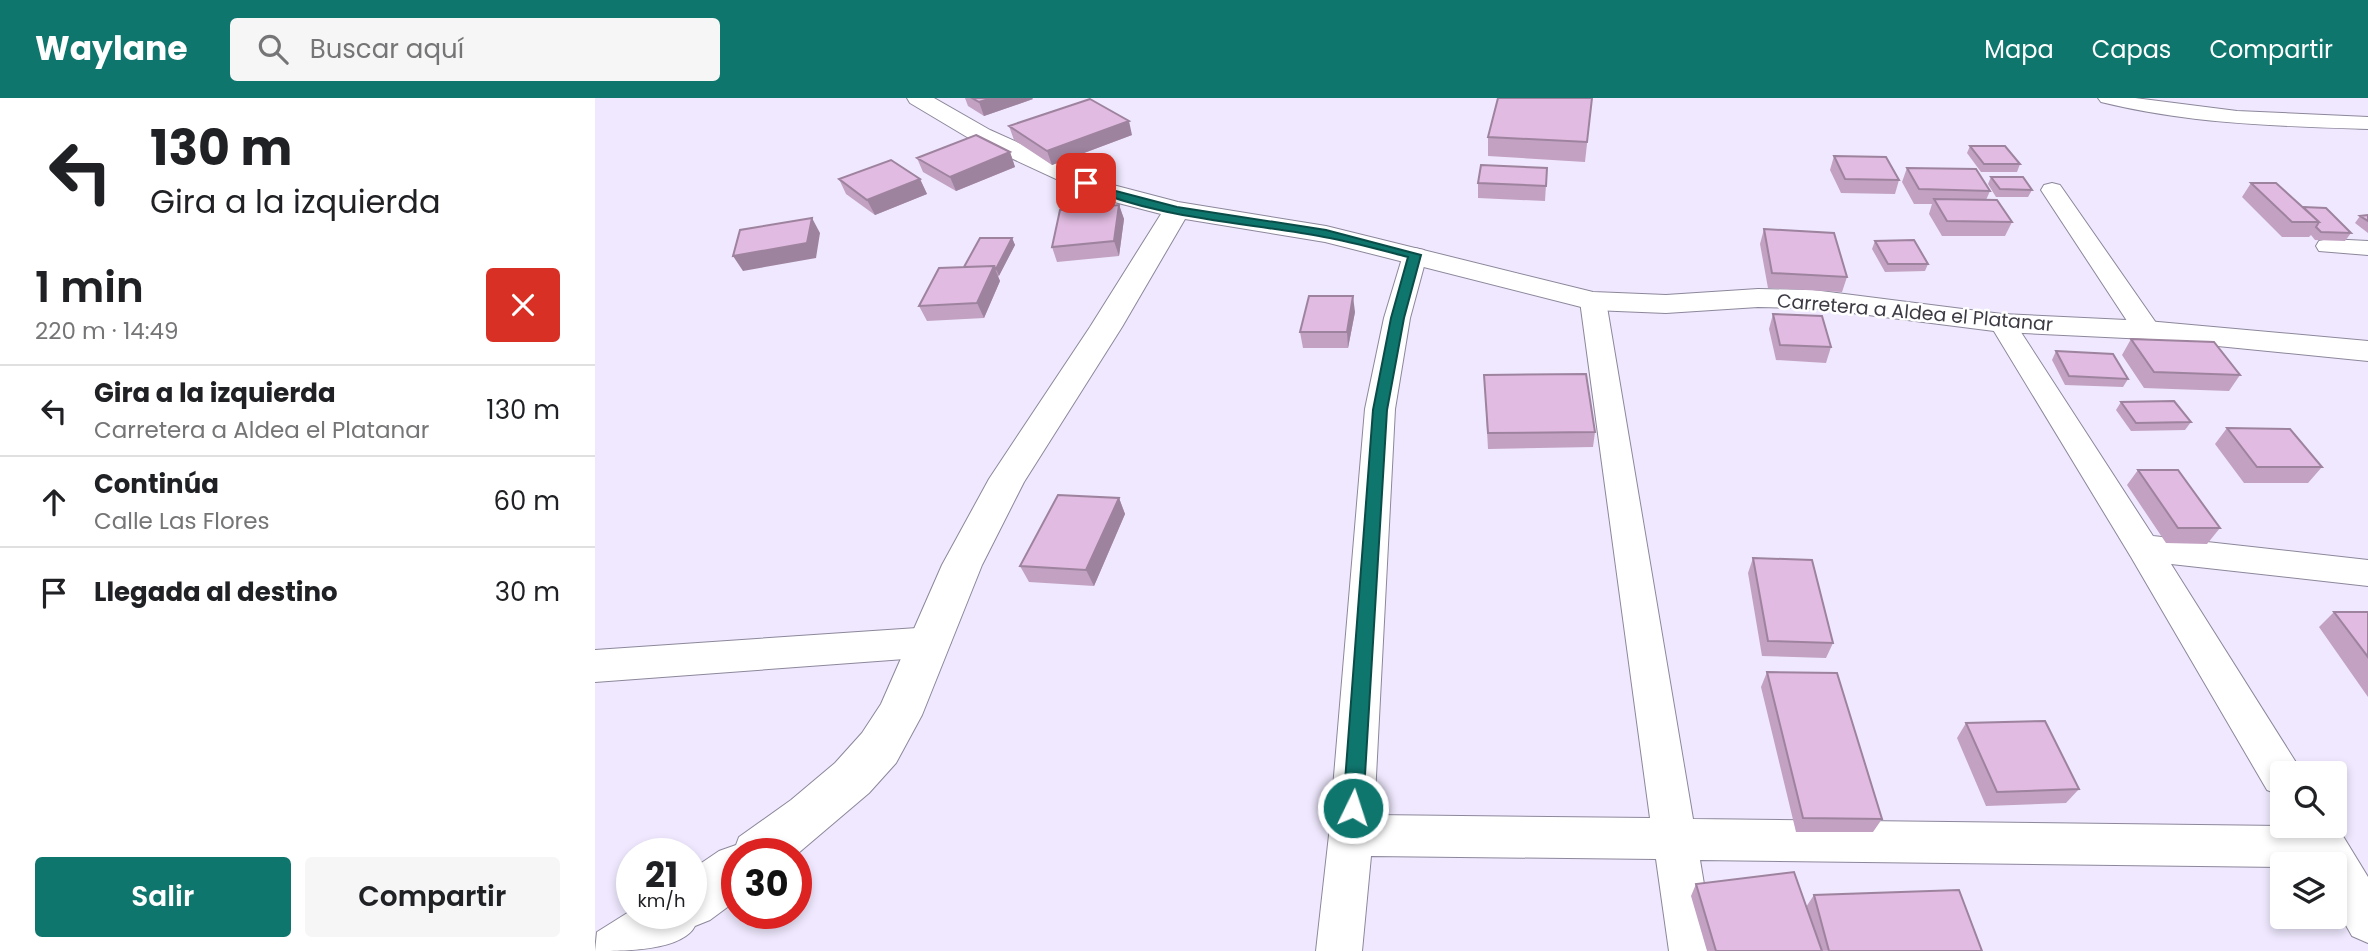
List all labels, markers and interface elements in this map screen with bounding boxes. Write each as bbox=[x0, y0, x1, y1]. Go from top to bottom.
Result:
search box bbox=[230, 18, 720, 81]
text: Waylane bbox=[35, 25, 188, 72]
icon: search bbox=[254, 30, 292, 68]
text: Buscar aquí bbox=[310, 31, 464, 67]
text: Mapa bbox=[1984, 33, 2054, 66]
text: Capas bbox=[2092, 33, 2171, 66]
text: Compartir bbox=[2209, 33, 2333, 66]
text: 130 m bbox=[150, 114, 292, 182]
icon: left bbox=[35, 126, 126, 217]
pin bbox=[1056, 153, 1116, 213]
icon: arrive bbox=[1067, 164, 1105, 202]
text: Gira a la izquierda bbox=[150, 179, 441, 224]
text: 1 min bbox=[35, 258, 144, 317]
button: close bbox=[486, 268, 560, 342]
street label: Carretera a Aldea el Platanar bbox=[1776, 287, 2054, 338]
text: 220 m · 14:49 bbox=[35, 315, 179, 347]
text: Gira a la izquierda bbox=[94, 375, 336, 411]
icon: left bbox=[35, 392, 73, 430]
text: 130 m bbox=[486, 392, 560, 428]
text: Carretera a Aldea el Platanar bbox=[94, 414, 429, 446]
text: Continúa bbox=[94, 466, 219, 502]
icon: ahead bbox=[35, 483, 73, 521]
text: 60 m bbox=[493, 483, 560, 519]
text: Calle Las Flores bbox=[94, 505, 269, 537]
icon: arrive bbox=[35, 574, 73, 612]
text: Llegada al destino bbox=[94, 574, 338, 610]
text: 30 m bbox=[495, 574, 560, 610]
map controls bbox=[2270, 761, 2347, 929]
button: search bbox=[2270, 761, 2347, 838]
position arrow bbox=[1316, 771, 1390, 845]
speed limit sign: 30 bbox=[721, 838, 812, 929]
text: 21 bbox=[645, 850, 678, 899]
button: layers bbox=[2270, 852, 2347, 929]
button: Salir bbox=[35, 857, 291, 937]
button: Compartir bbox=[305, 857, 560, 937]
text: km/h bbox=[638, 888, 685, 913]

